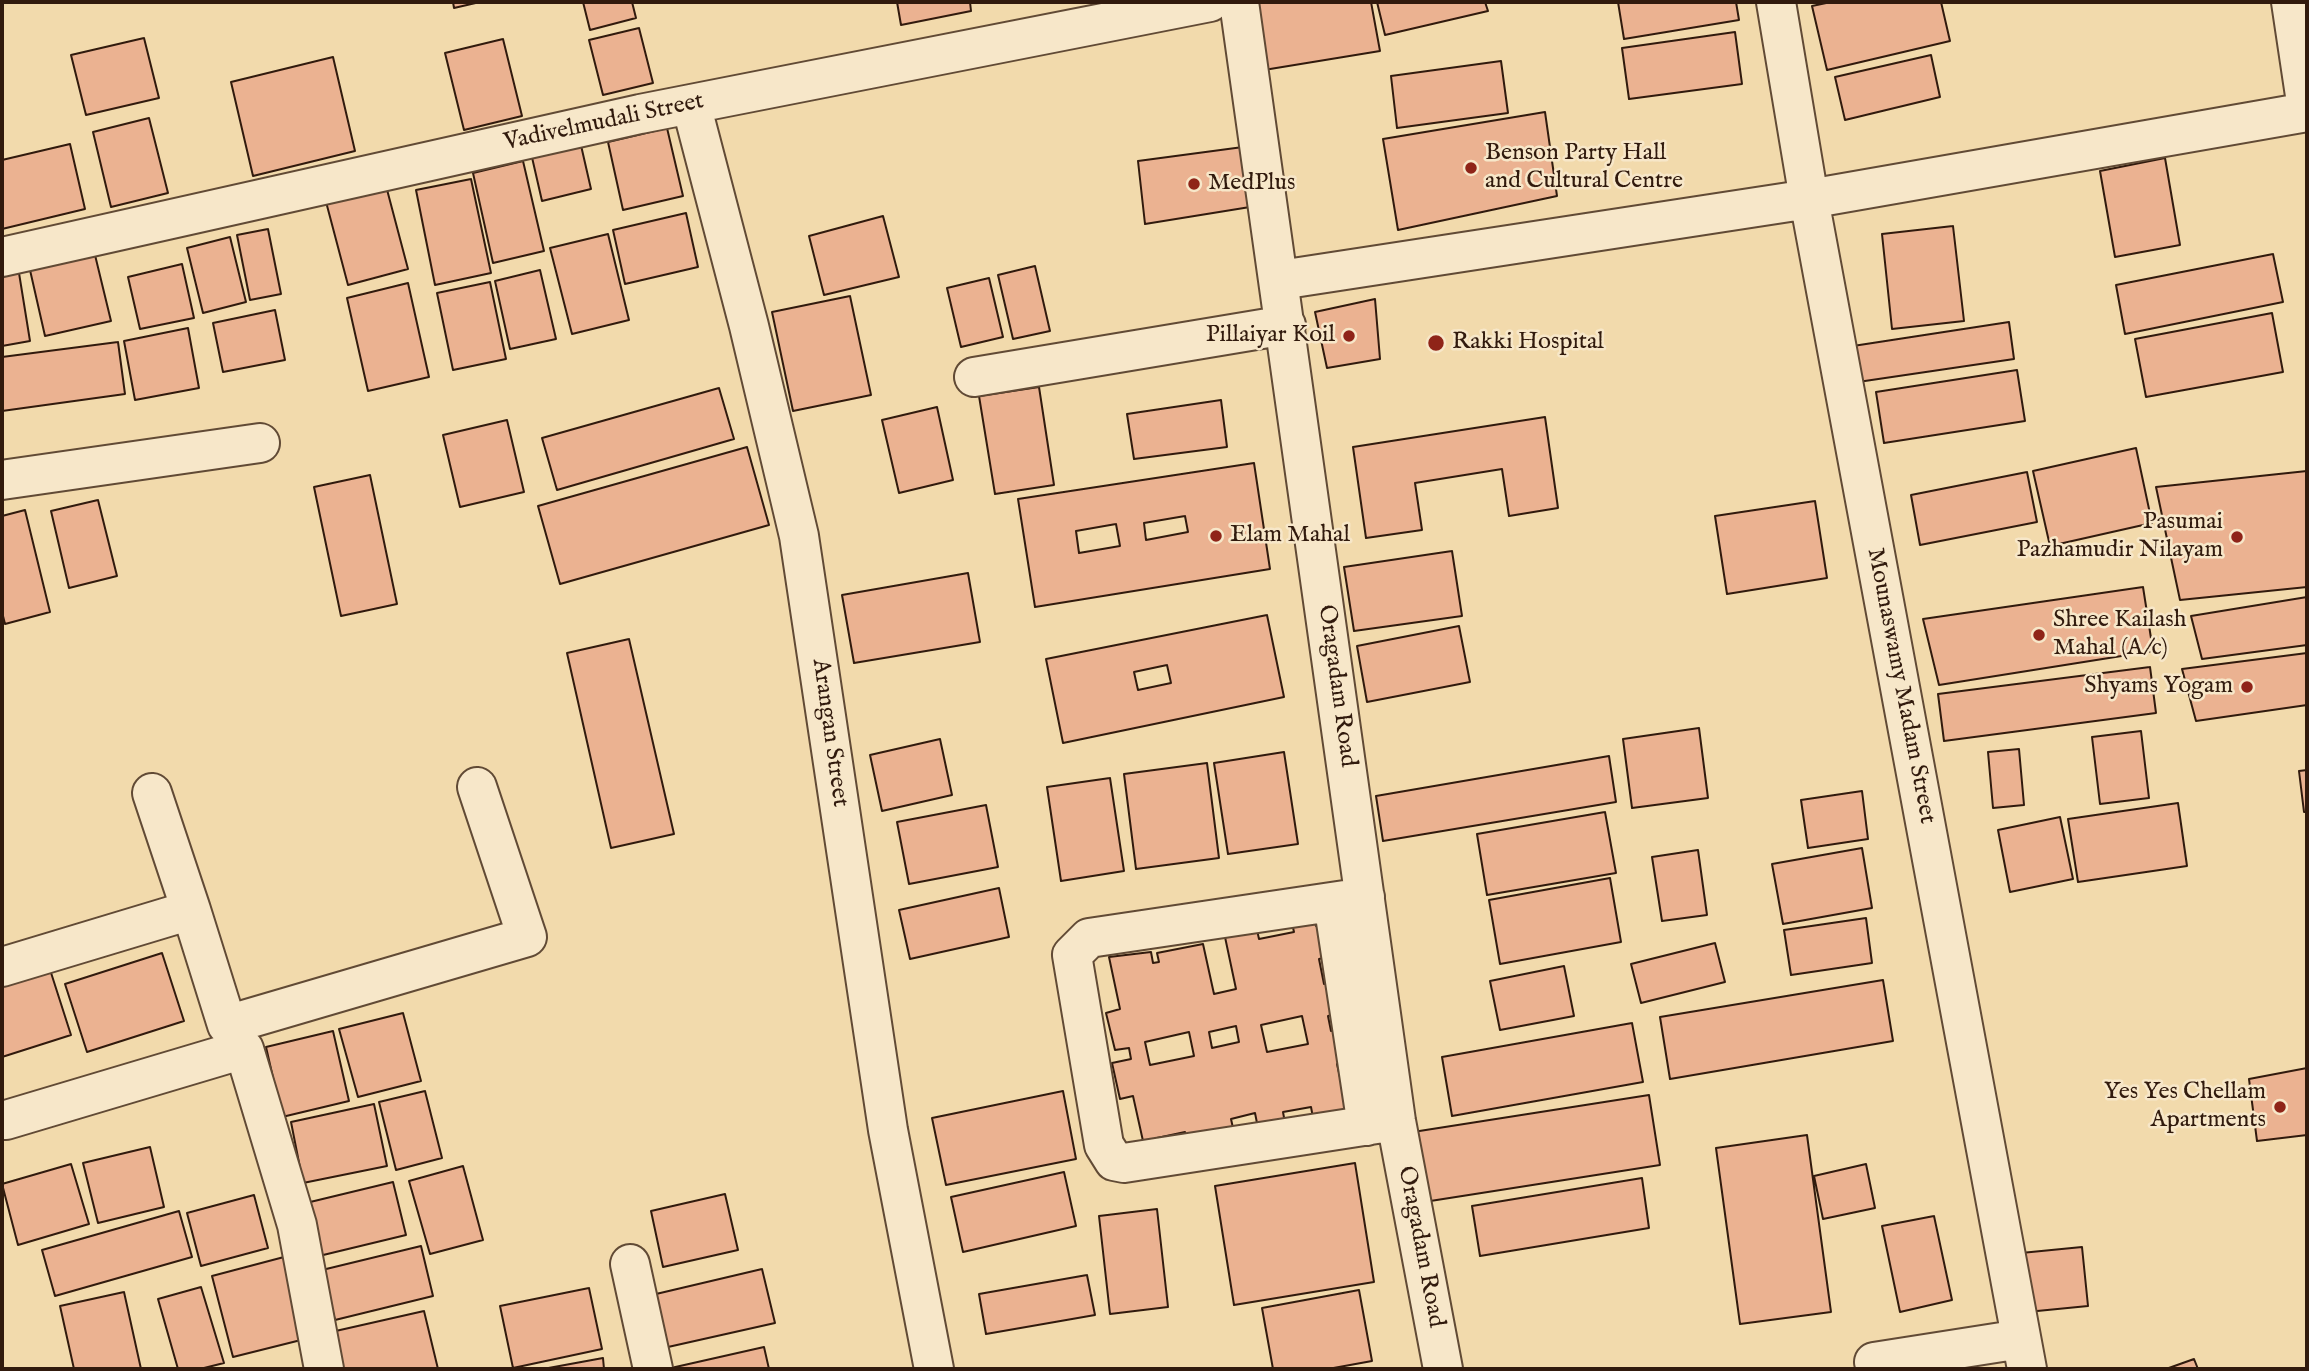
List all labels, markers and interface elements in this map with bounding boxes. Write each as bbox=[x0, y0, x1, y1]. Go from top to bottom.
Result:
street label: Vadivelmudali Street bbox=[501, 88, 707, 158]
place label: Benson Party Hall and Cultural Centre bbox=[1485, 140, 1683, 196]
marker: Benson Party Hall and Cultural Centre bbox=[1463, 160, 1479, 176]
place label: MedPlus bbox=[1208, 170, 1295, 198]
marker: MedPlus bbox=[1186, 176, 1202, 192]
place label: Pillaiyar Koil bbox=[1206, 322, 1335, 350]
marker: Pillaiyar Koil bbox=[1341, 328, 1357, 344]
place label: Rakki Hospital bbox=[1452, 329, 1604, 357]
marker: Rakki Hospital bbox=[1426, 333, 1446, 353]
place label: Pasumai Pazhamudir Nilayam bbox=[2016, 509, 2223, 565]
place label: Elam Mahal bbox=[1230, 522, 1350, 550]
marker: Elam Mahal bbox=[1208, 528, 1224, 544]
marker: Pasumai Pazhamudir Nilayam bbox=[2229, 529, 2245, 545]
street label: Mounaswamy Madam Street bbox=[1859, 546, 1941, 826]
street label: Oragadam Road bbox=[1310, 603, 1362, 769]
place label: Shree Kailash Mahal (A/c) bbox=[2053, 607, 2186, 663]
marker: Shree Kailash Mahal (A/c) bbox=[2031, 627, 2047, 643]
street label: Arangan Street bbox=[804, 657, 854, 809]
place label: Shyams Yogam bbox=[2084, 673, 2233, 701]
marker: Shyams Yogam bbox=[2239, 679, 2255, 695]
place label: Yes Yes Chellam Apartments bbox=[2104, 1079, 2266, 1135]
marker: Yes Yes Chellam Apartments bbox=[2272, 1099, 2288, 1115]
street label: Oragadam Road bbox=[1390, 1164, 1450, 1330]

